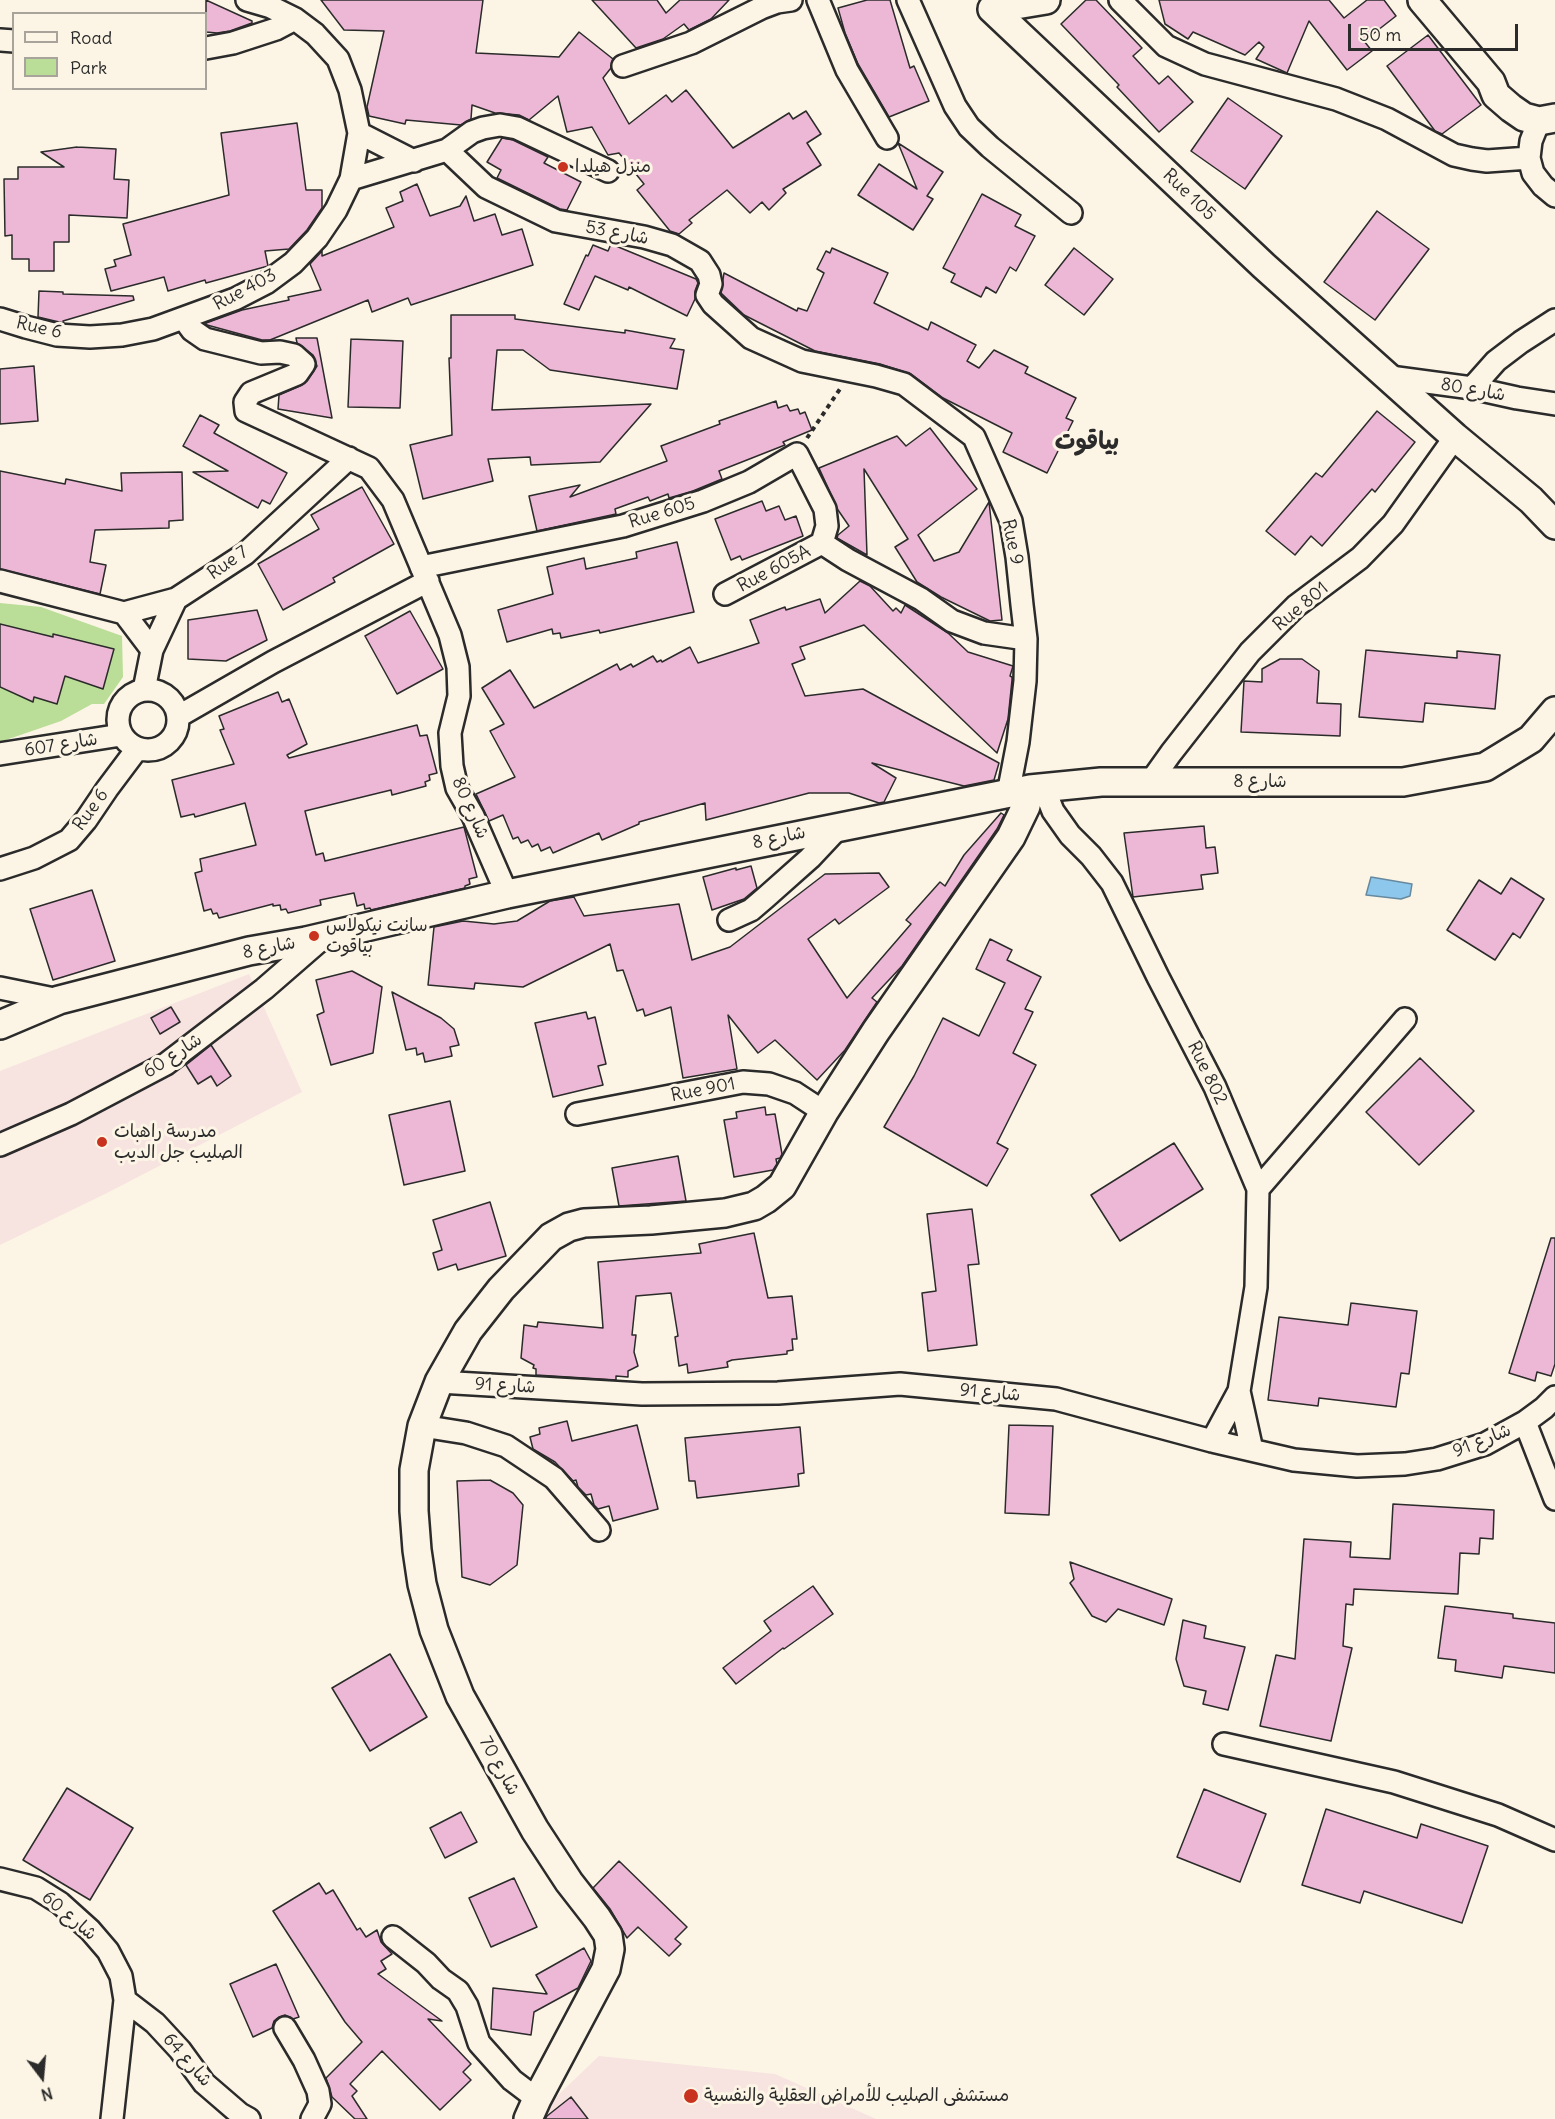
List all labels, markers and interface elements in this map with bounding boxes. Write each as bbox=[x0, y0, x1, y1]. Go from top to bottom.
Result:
legend bbox=[12, 12, 207, 90]
scale bar bbox=[1351, 12, 1520, 50]
text: 50 m bbox=[1359, 23, 1401, 46]
text: Road bbox=[70, 26, 112, 49]
text: Park bbox=[70, 56, 107, 79]
place label: منزل هيلدا bbox=[575, 156, 651, 178]
marker: منزل هيلدا bbox=[556, 160, 570, 174]
street label: Rue 105 bbox=[1158, 165, 1220, 225]
street label: شارع 53 bbox=[584, 216, 650, 250]
street label: Rue 403 bbox=[210, 264, 280, 316]
street label: Rue 6 bbox=[14, 312, 64, 344]
street label: شارع 80 bbox=[1439, 374, 1507, 406]
district label: بياقوت bbox=[1055, 428, 1119, 456]
street label: Rue 605 bbox=[626, 493, 698, 533]
street label: Rue 9 bbox=[997, 517, 1027, 567]
street label: Rue 7 bbox=[204, 541, 252, 585]
street label: Rue 605A bbox=[734, 541, 814, 597]
street label: Rue 801 bbox=[1269, 578, 1333, 636]
street label: شارع 607 bbox=[23, 729, 99, 761]
street label: شارع 8 bbox=[1233, 771, 1287, 793]
street label: شارع 80 bbox=[447, 774, 493, 842]
street label: Rue 6 bbox=[69, 785, 113, 835]
street label: شارع 8 bbox=[751, 822, 807, 854]
place label: سانت نيكولاس بياقوت bbox=[326, 915, 428, 958]
marker: سانت نيكولاس بياقوت bbox=[307, 929, 321, 943]
street label: شارع 8 bbox=[241, 932, 297, 964]
street label: شارع 60 bbox=[140, 1029, 206, 1083]
street label: Rue 802 bbox=[1182, 1038, 1232, 1108]
street label: Rue 901 bbox=[669, 1073, 737, 1107]
place label: مدرسة راهبات الصليب جل الديب bbox=[114, 1121, 243, 1164]
marker: مدرسة راهبات الصليب جل الديب bbox=[95, 1135, 109, 1149]
street label: شارع 91 bbox=[474, 1374, 536, 1398]
street label: شارع 91 bbox=[959, 1380, 1021, 1406]
street label: شارع 91 bbox=[1450, 1420, 1514, 1462]
street label: شارع 70 bbox=[474, 1733, 524, 1799]
street label: شارع 60 bbox=[37, 1887, 101, 1945]
street label: شارع 64 bbox=[158, 2029, 216, 2091]
north arrow bbox=[12, 2047, 72, 2107]
text: N bbox=[39, 2083, 55, 2105]
place label: مستشفى الصليب للأمراض العقلية والنفسية bbox=[704, 2085, 1009, 2107]
marker: مستشفى الصليب للأمراض العقلية والنفسية bbox=[682, 2087, 700, 2105]

